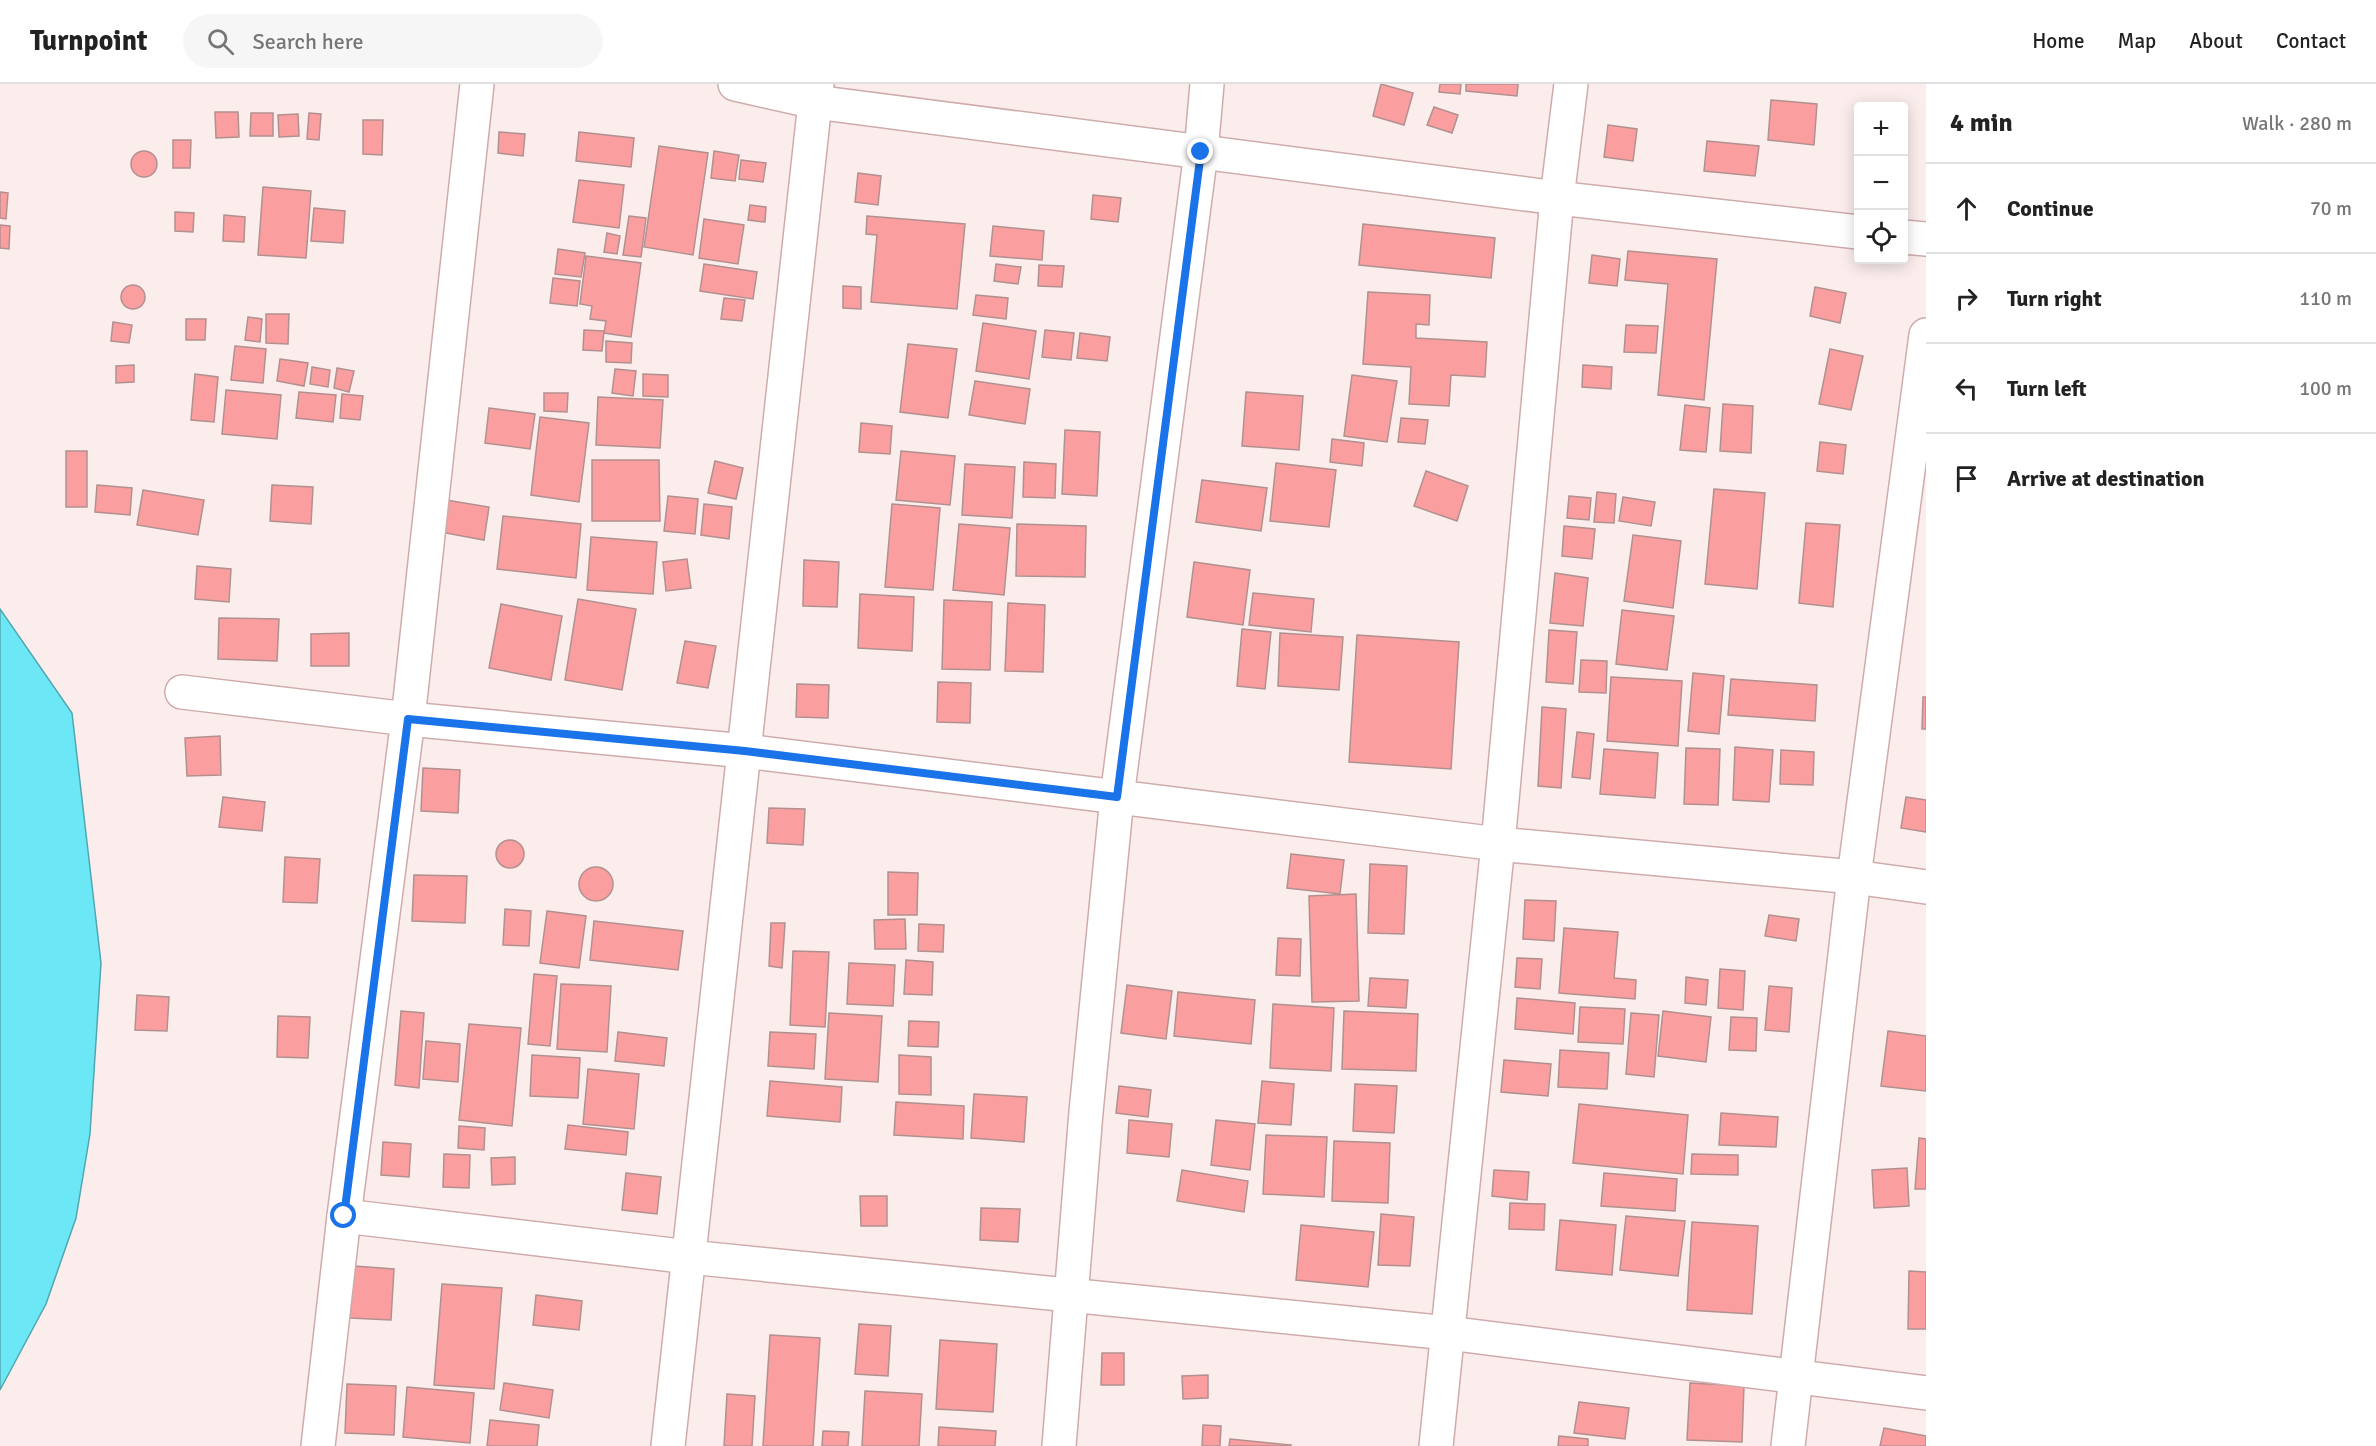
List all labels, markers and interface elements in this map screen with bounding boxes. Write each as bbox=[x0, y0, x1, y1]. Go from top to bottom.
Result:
search box bbox=[183, 14, 603, 68]
text: Turnpoint bbox=[30, 24, 147, 58]
icon: search bbox=[204, 25, 237, 58]
text: Search here bbox=[252, 28, 363, 55]
text: Home bbox=[2032, 28, 2085, 54]
text: Map bbox=[2118, 28, 2156, 54]
text: About bbox=[2189, 28, 2243, 54]
text: Contact bbox=[2276, 28, 2346, 54]
map controls bbox=[1854, 102, 1908, 264]
button: + bbox=[1854, 102, 1908, 156]
text: 4 min bbox=[1950, 107, 2013, 139]
text: Walk · 280 m bbox=[2242, 111, 2352, 136]
route end bbox=[1187, 138, 1213, 164]
button: − bbox=[1854, 156, 1908, 210]
icon: ahead bbox=[1950, 192, 1983, 225]
text: Continue bbox=[2007, 195, 2094, 222]
text: 70 m bbox=[2310, 196, 2352, 221]
button: locate bbox=[1854, 210, 1908, 264]
icon: right bbox=[1950, 282, 1983, 315]
text: Turn right bbox=[2007, 285, 2102, 312]
text: 110 m bbox=[2299, 286, 2352, 311]
icon: left bbox=[1950, 372, 1983, 405]
text: Turn left bbox=[2007, 375, 2087, 402]
text: 100 m bbox=[2299, 376, 2352, 401]
icon: arrive bbox=[1950, 462, 1983, 495]
text: Arrive at destination bbox=[2007, 465, 2204, 492]
route start bbox=[330, 1202, 356, 1228]

